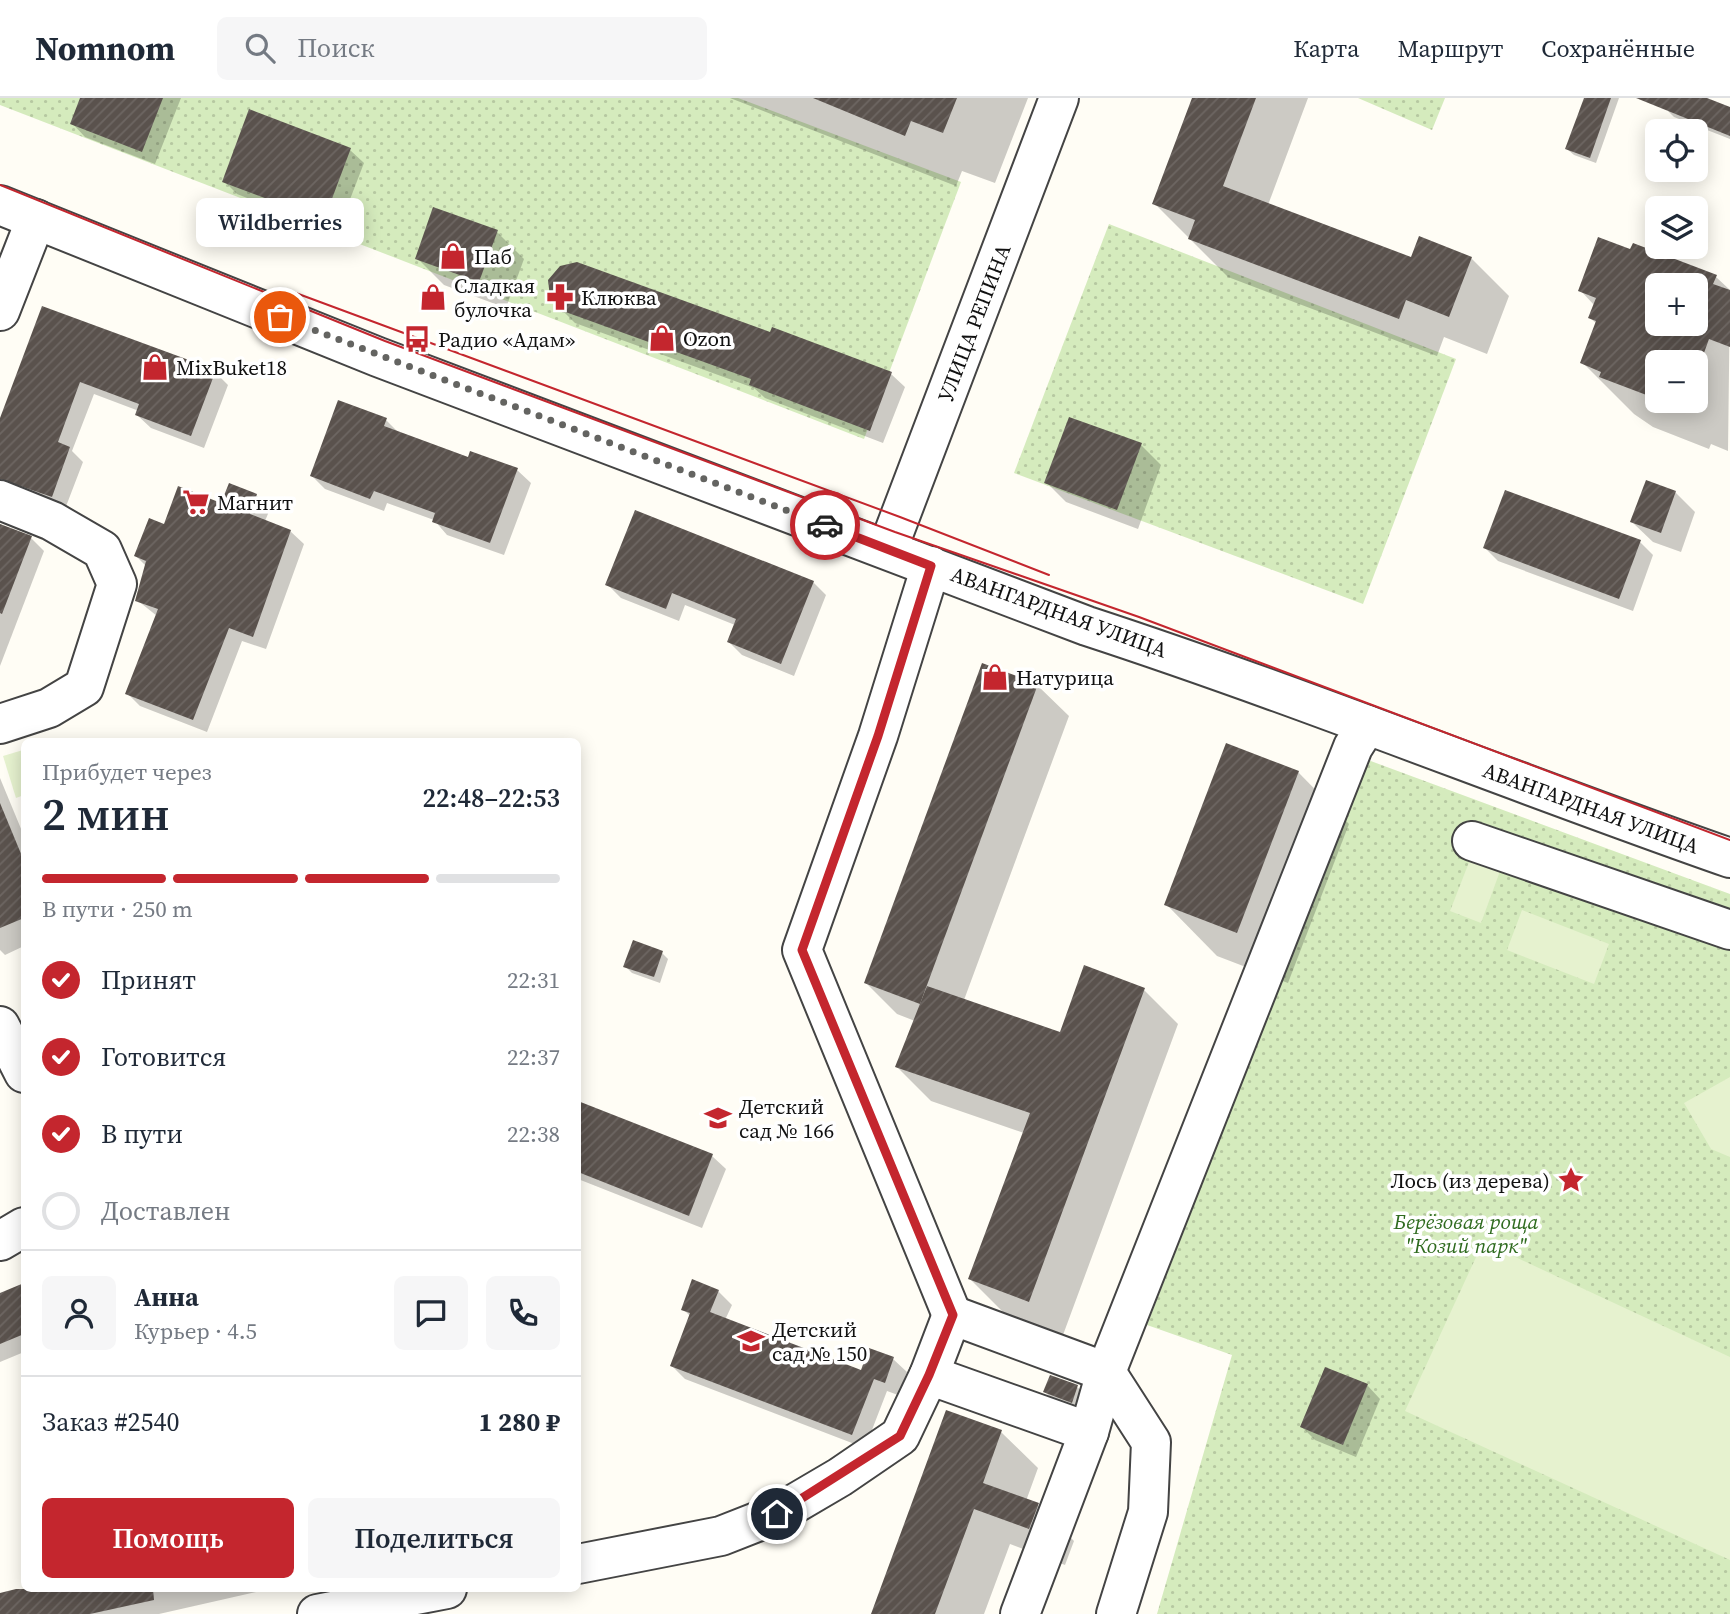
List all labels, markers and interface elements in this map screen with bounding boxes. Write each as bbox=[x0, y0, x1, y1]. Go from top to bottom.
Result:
search box bbox=[217, 17, 707, 80]
text: Nomnom bbox=[35, 26, 175, 71]
icon: search bbox=[241, 29, 279, 67]
text: Поиск bbox=[297, 30, 375, 66]
text: Карта bbox=[1293, 32, 1359, 65]
text: Маршрут bbox=[1397, 32, 1503, 65]
text: Сохранённые bbox=[1541, 32, 1695, 65]
map controls bbox=[1645, 119, 1708, 413]
button: locate bbox=[1645, 119, 1708, 182]
button: layers bbox=[1645, 196, 1708, 259]
callout: Wildberries bbox=[196, 198, 364, 247]
text: Wildberries bbox=[218, 206, 342, 238]
street label: УЛИЦА РЕПИНА bbox=[931, 240, 1017, 406]
shop icon: Паб bbox=[438, 241, 468, 271]
place label: Паб bbox=[474, 242, 512, 271]
place label: Сладкая булочка bbox=[454, 271, 535, 324]
button: + bbox=[1645, 273, 1708, 336]
shop icon: Сладкая булочка bbox=[418, 282, 448, 312]
pharmacy icon: Клюква bbox=[545, 282, 575, 312]
place label: Клюква bbox=[581, 283, 657, 312]
pin bbox=[250, 287, 310, 347]
icon: bag bbox=[261, 298, 299, 336]
shop icon: Ozon bbox=[647, 323, 677, 353]
bus stop icon: Радио «Адам» bbox=[402, 324, 432, 354]
place label: Ozon bbox=[683, 324, 732, 353]
place label: Радио «Адам» bbox=[438, 325, 575, 354]
button: − bbox=[1645, 350, 1708, 413]
shop icon: MixBuket18 bbox=[140, 352, 170, 382]
place label: MixBuket18 bbox=[176, 353, 287, 382]
supermarket icon: Магнит bbox=[181, 487, 211, 517]
place label: Магнит bbox=[217, 488, 293, 517]
courier bbox=[790, 490, 860, 560]
icon: car bbox=[806, 506, 844, 544]
street label: АВАНГАРДНАЯ УЛИЦА bbox=[947, 559, 1171, 665]
shop icon: Натурица bbox=[980, 662, 1010, 692]
place label: Натурица bbox=[1016, 663, 1114, 692]
street label: АВАНГАРДНАЯ УЛИЦА bbox=[1479, 755, 1703, 861]
text: Прибудет через bbox=[42, 756, 212, 788]
text: 22:48–22:53 bbox=[423, 780, 560, 816]
text: 2 мин bbox=[42, 782, 170, 845]
text: В пути · 250 m bbox=[42, 893, 193, 925]
icon: check bbox=[42, 961, 80, 999]
text: Принят bbox=[101, 962, 196, 998]
text: 22:31 bbox=[507, 964, 560, 996]
icon: check bbox=[42, 1038, 80, 1076]
text: Готовится bbox=[101, 1039, 226, 1075]
text: 22:37 bbox=[507, 1041, 560, 1073]
place label: Детский сад № 166 bbox=[739, 1092, 834, 1145]
school or university icon: Детский сад № 166 bbox=[703, 1103, 733, 1133]
icon: check bbox=[42, 1115, 80, 1153]
text: В пути bbox=[101, 1116, 183, 1152]
text: 22:38 bbox=[507, 1118, 560, 1150]
place icon: Лось (из дерева) bbox=[1556, 1165, 1586, 1195]
place label: Лось (из дерева) bbox=[1390, 1166, 1550, 1195]
text: Доставлен bbox=[101, 1193, 230, 1229]
park label: Берёзовая роща "Козий парк" bbox=[1392, 1207, 1539, 1260]
button: person bbox=[42, 1276, 116, 1350]
button: chat bbox=[394, 1276, 468, 1350]
button: phone bbox=[486, 1276, 560, 1350]
text: Анна bbox=[134, 1279, 199, 1315]
text: Курьер · 4.5 bbox=[134, 1315, 257, 1347]
place label: Детский сад № 150 bbox=[772, 1315, 867, 1368]
school or university icon: Детский сад № 150 bbox=[736, 1326, 766, 1356]
text: Заказ #2540 bbox=[42, 1404, 180, 1440]
text: 1 280 ₽ bbox=[478, 1404, 560, 1440]
pin bbox=[747, 1484, 807, 1544]
icon: home bbox=[758, 1495, 796, 1533]
button: Помощь bbox=[42, 1498, 294, 1578]
button: Поделиться bbox=[308, 1498, 560, 1578]

